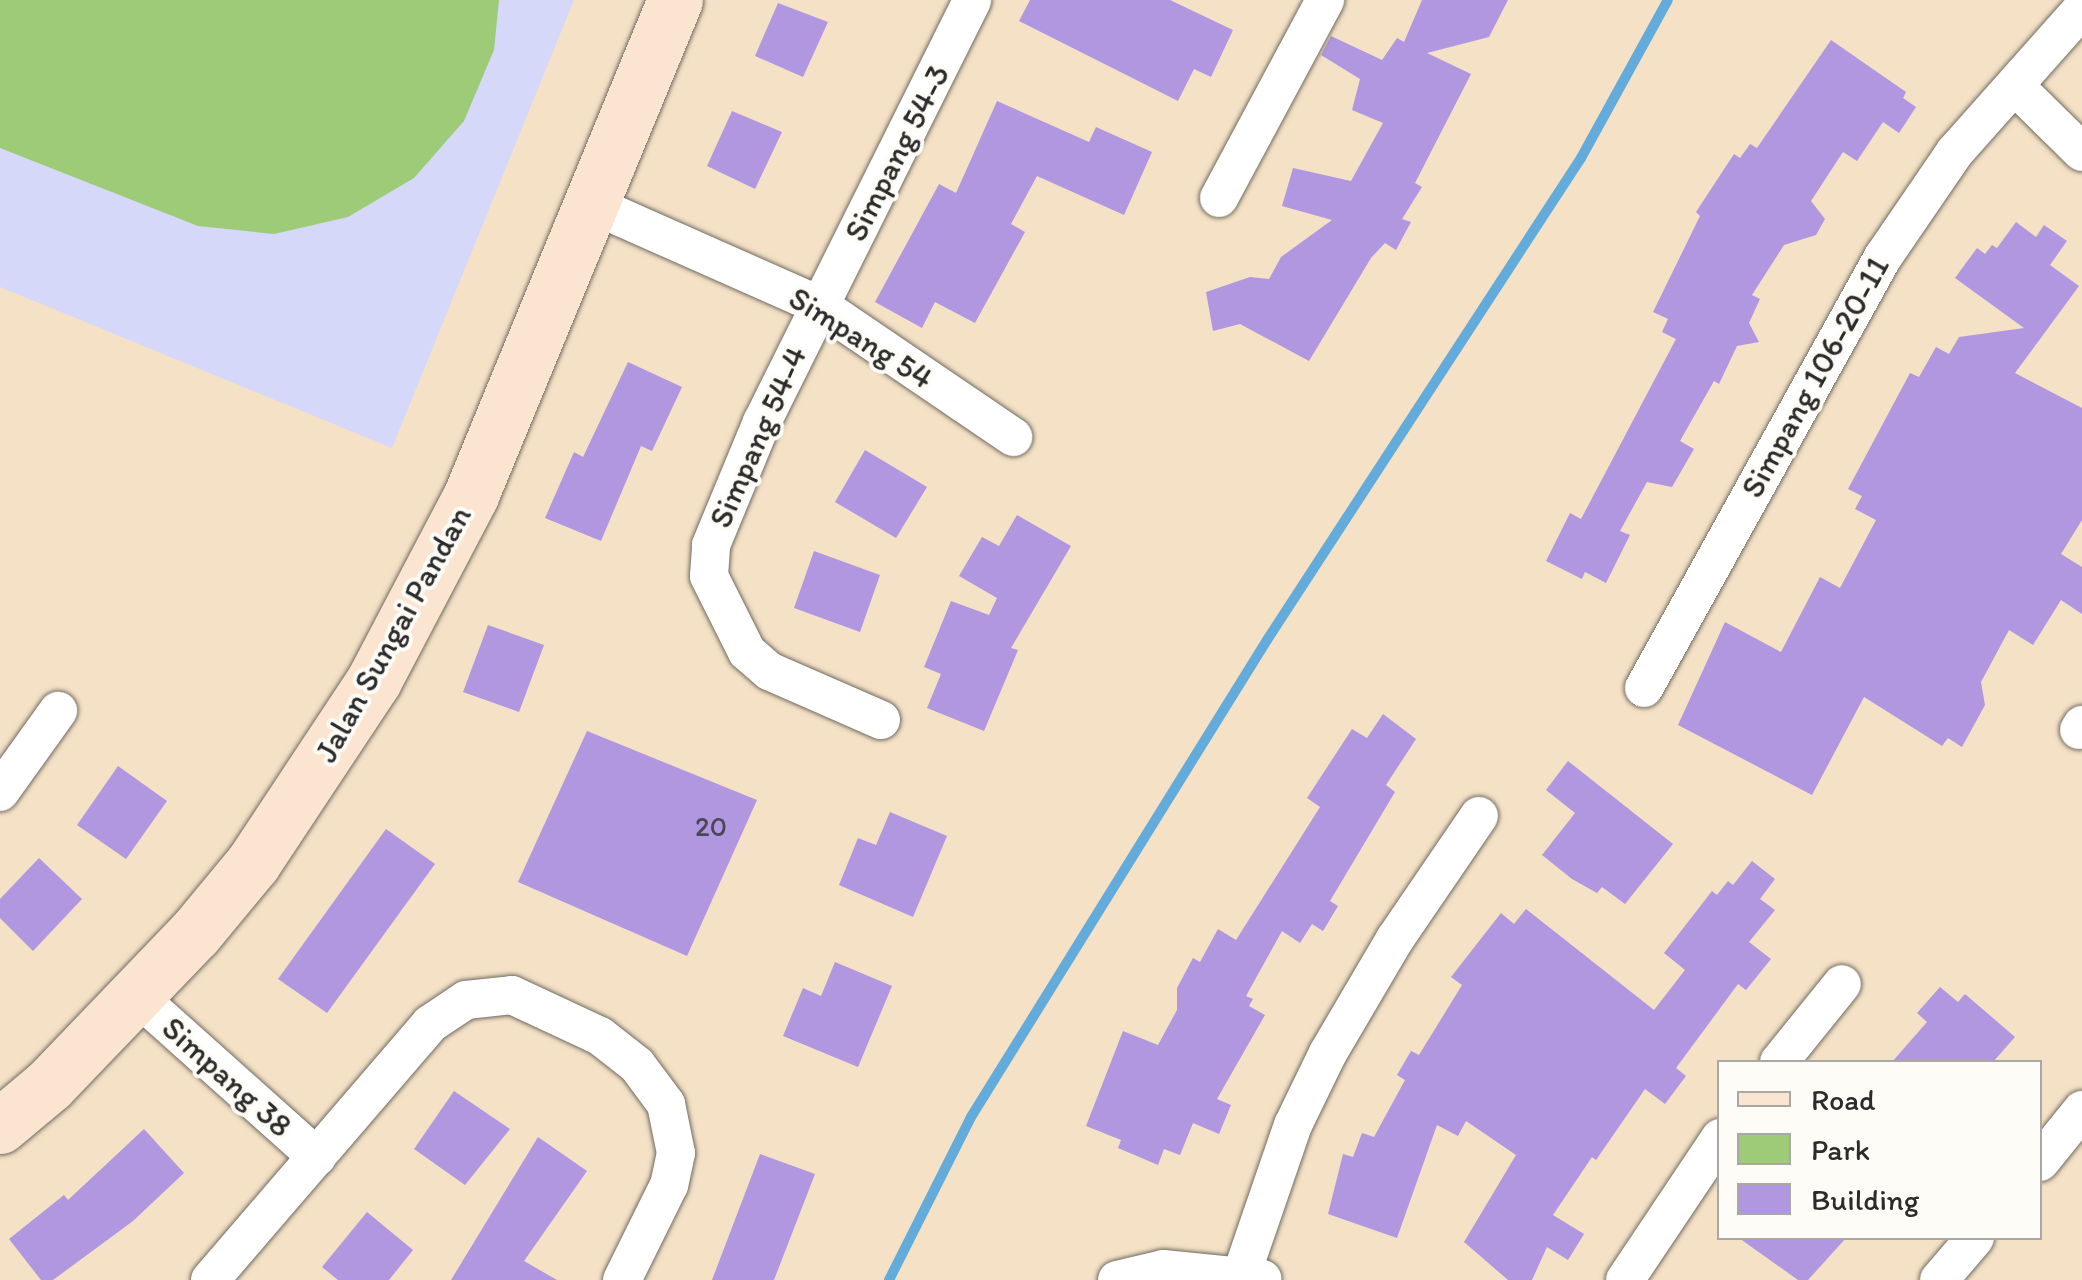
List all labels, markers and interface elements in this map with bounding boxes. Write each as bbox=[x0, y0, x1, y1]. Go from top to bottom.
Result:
street label: Simpang 54-3 bbox=[836, 58, 958, 248]
street label: Simpang 106-20-11 bbox=[1733, 250, 1897, 504]
street label: Simpang 54 bbox=[782, 279, 940, 397]
street label: Simpang 54-4 bbox=[701, 340, 815, 534]
street label: Jalan Sungai Pandan bbox=[307, 500, 479, 768]
house number: 20 bbox=[695, 809, 727, 843]
street label: Simpang 38 bbox=[154, 1009, 300, 1145]
legend bbox=[1717, 1060, 2042, 1240]
text: Road bbox=[1811, 1081, 1876, 1118]
text: Park bbox=[1811, 1131, 1870, 1168]
text: Building bbox=[1811, 1181, 1919, 1218]

